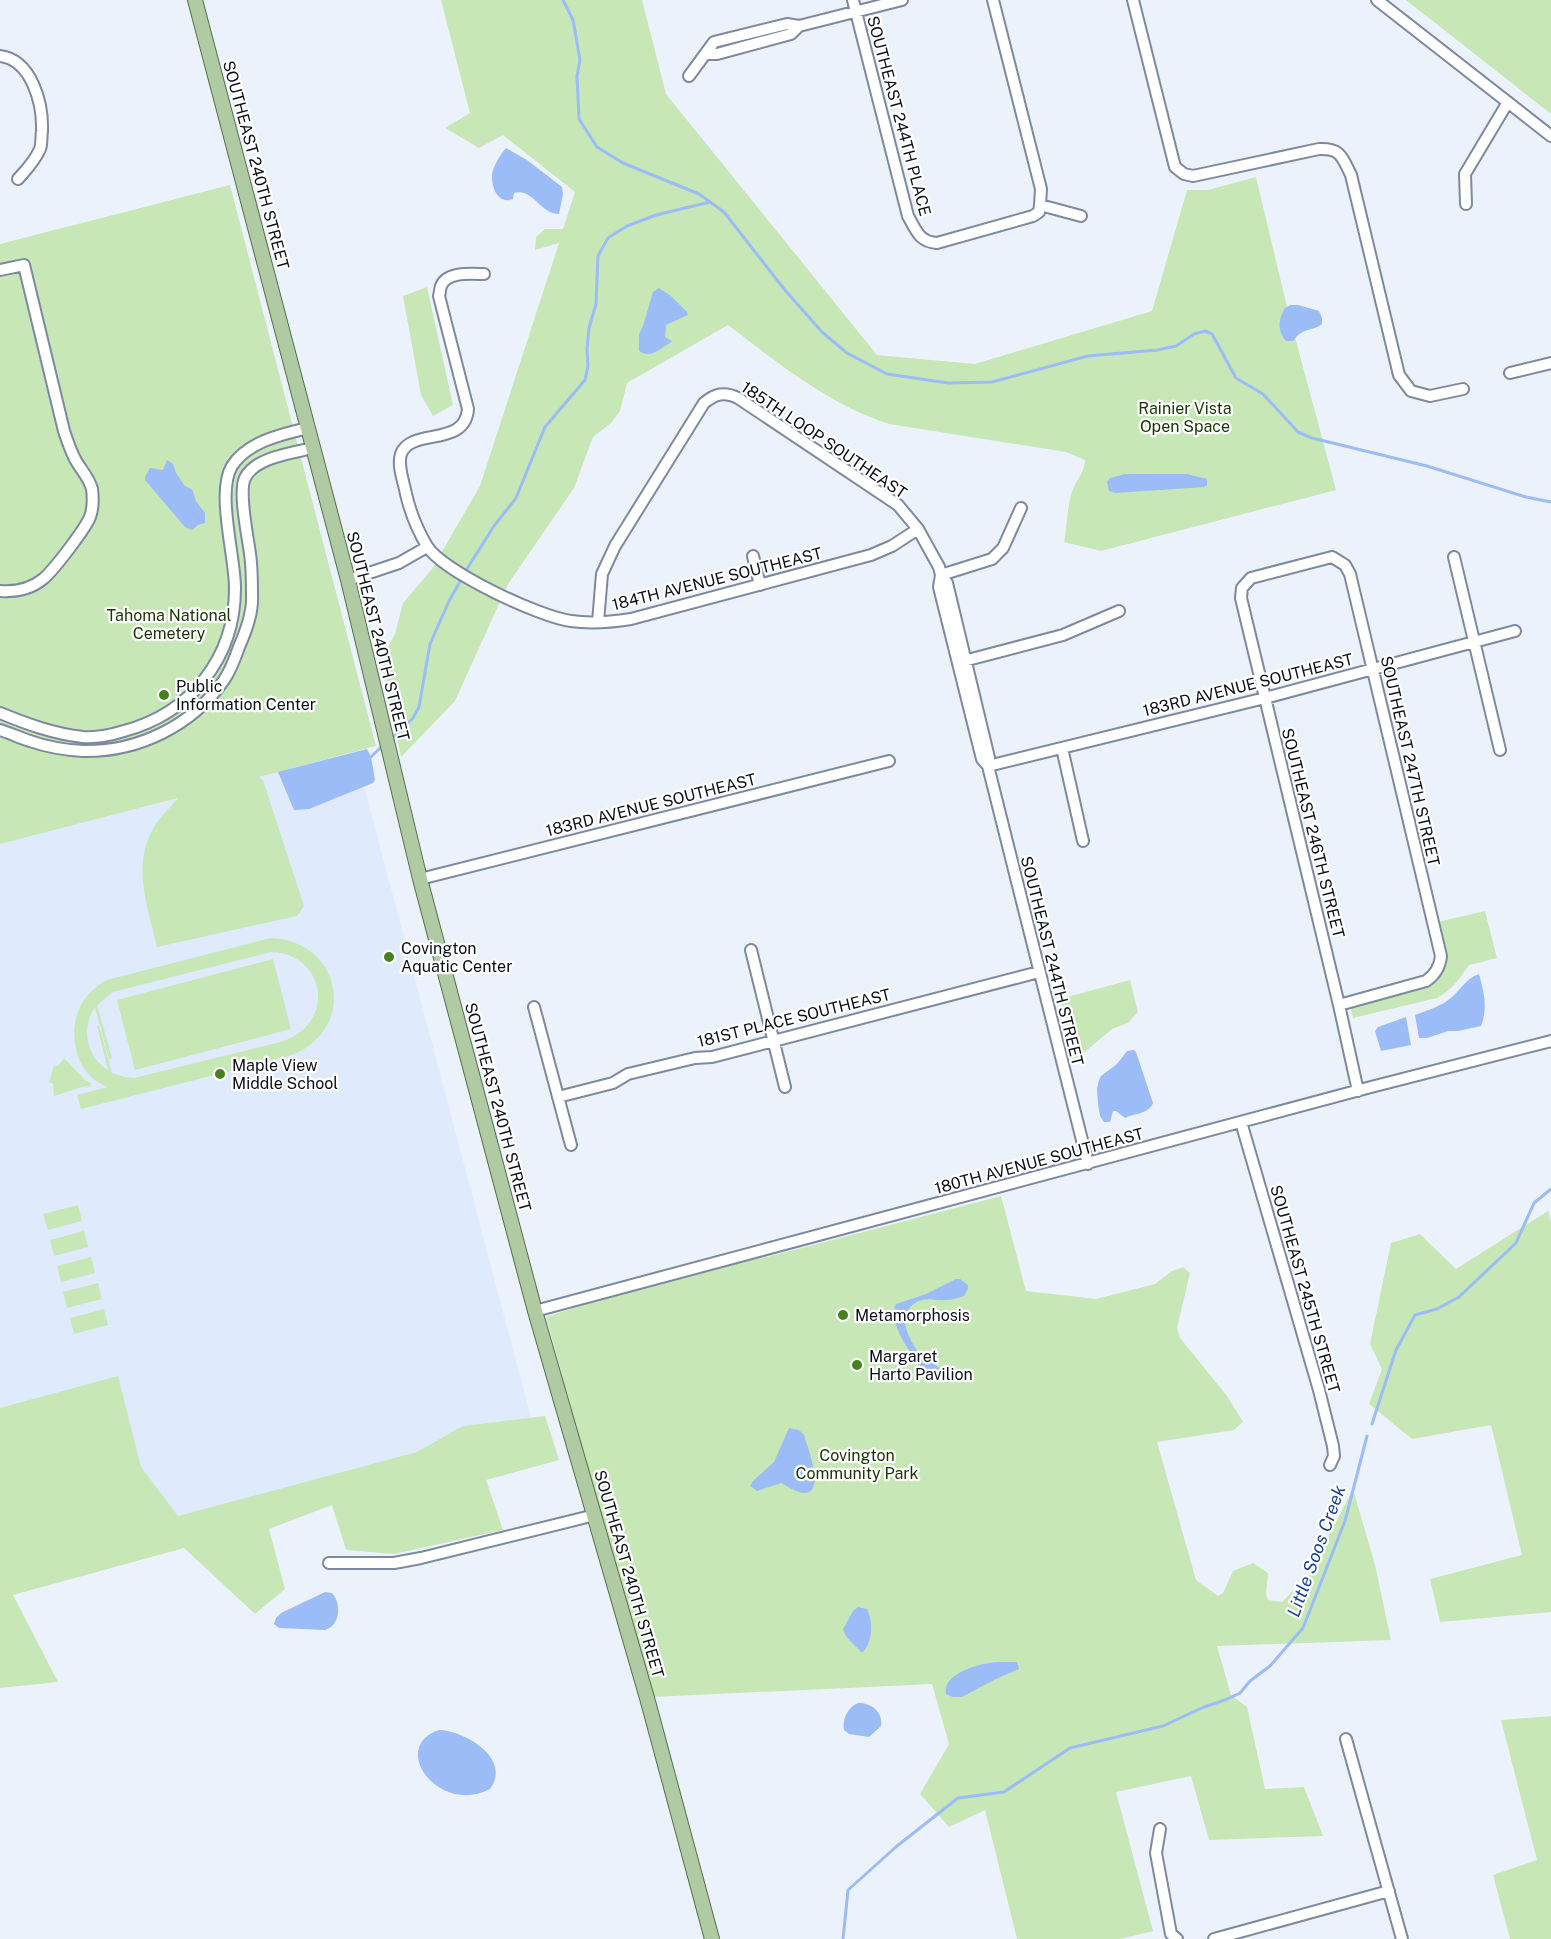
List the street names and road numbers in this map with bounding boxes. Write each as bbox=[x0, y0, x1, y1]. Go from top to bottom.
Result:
street label: SOUTHEAST 244TH PLACE bbox=[863, 14, 935, 218]
street label: SOUTHEAST 240TH STREET bbox=[219, 59, 293, 272]
street label: 185TH LOOP SOUTHEAST bbox=[738, 378, 911, 503]
street label: SOUTHEAST 240TH STREET bbox=[343, 529, 413, 743]
street label: 184TH AVENUE SOUTHEAST bbox=[610, 544, 824, 614]
street label: 183RD AVENUE SOUTHEAST bbox=[1141, 650, 1356, 720]
street label: SOUTHEAST 247TH STREET bbox=[1377, 654, 1444, 868]
street label: SOUTHEAST 246TH STREET bbox=[1278, 726, 1348, 940]
street label: 183RD AVENUE SOUTHEAST bbox=[544, 770, 759, 840]
street label: SOUTHEAST 244TH STREET bbox=[1017, 854, 1087, 1068]
street label: 181ST PLACE SOUTHEAST bbox=[695, 985, 893, 1051]
street label: SOUTHEAST 240TH STREET bbox=[461, 1001, 535, 1214]
street label: 180TH AVENUE SOUTHEAST bbox=[933, 1124, 1146, 1198]
street label: SOUTHEAST 245TH STREET bbox=[1266, 1183, 1344, 1396]
street label: SOUTHEAST 240TH STREET bbox=[590, 1468, 668, 1681]

